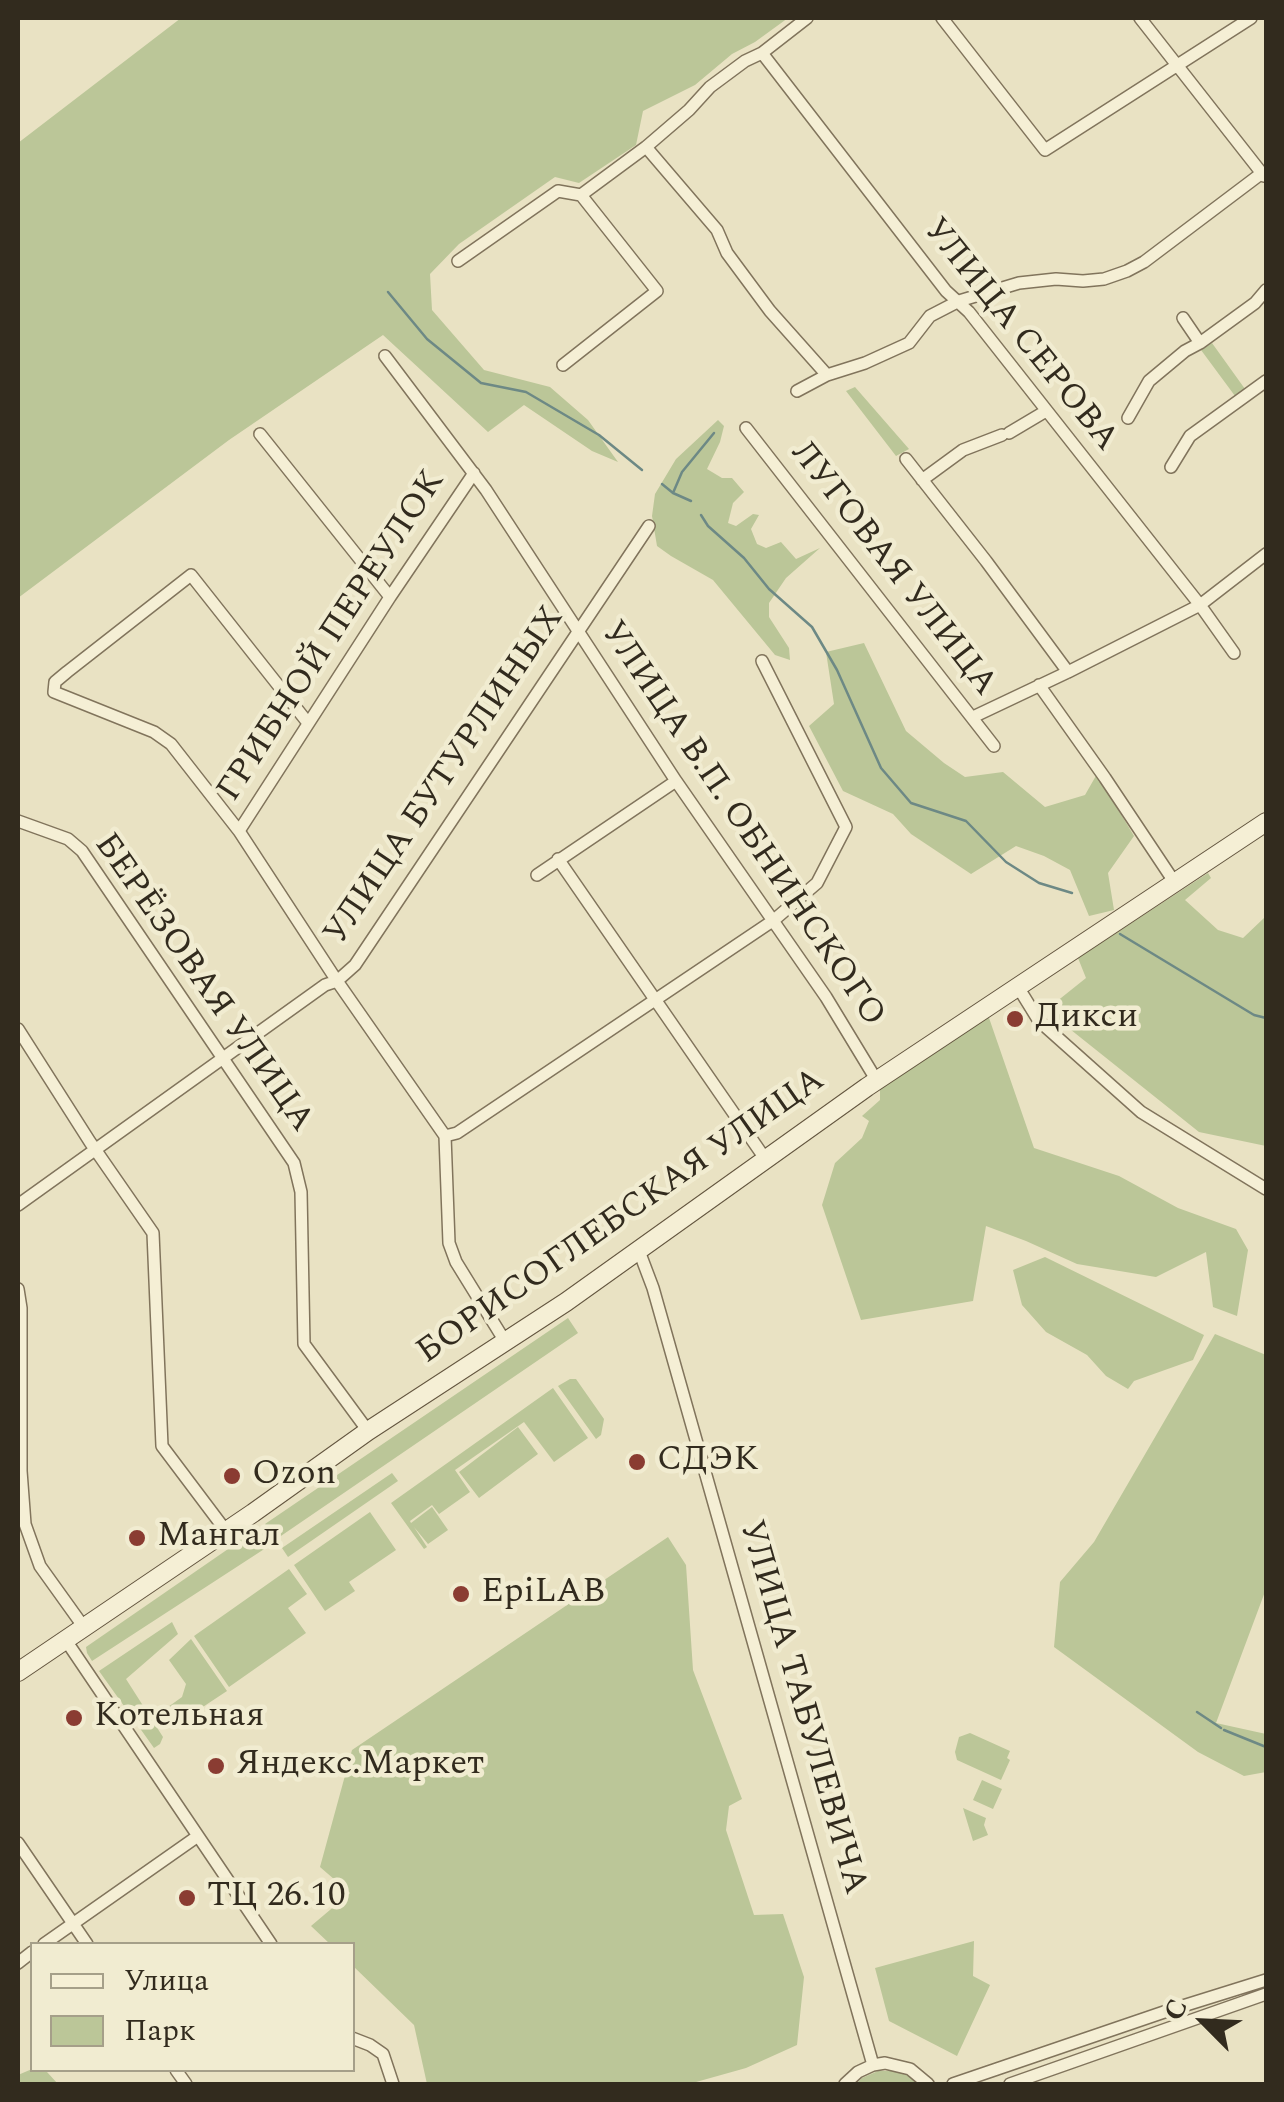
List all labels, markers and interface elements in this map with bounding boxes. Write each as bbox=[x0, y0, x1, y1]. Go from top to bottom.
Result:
street label: УЛИЦА СЕРОВА bbox=[912, 211, 1126, 461]
street label: ЛУГОВАЯ УЛИЦА bbox=[780, 434, 1004, 706]
street label: ГРИБНОЙ ПЕРЕУЛОК bbox=[210, 463, 456, 811]
street label: УЛИЦА БУТУРЛИНЫХ bbox=[317, 600, 575, 954]
street label: УЛИЦА В.П. ОБНИНСКОГО bbox=[590, 614, 892, 1036]
street label: БЕРЁЗОВАЯ УЛИЦА bbox=[83, 827, 321, 1141]
place label: Дикси bbox=[1035, 998, 1138, 1040]
marker: Дикси bbox=[1004, 1008, 1026, 1030]
street label: БОРИСОГЛЕБСКАЯ УЛИЦА bbox=[410, 1061, 834, 1375]
place label: СДЭК bbox=[657, 1441, 759, 1483]
marker: СДЭК bbox=[626, 1451, 648, 1473]
place label: Ozon bbox=[252, 1455, 336, 1497]
marker: Ozon bbox=[221, 1465, 243, 1487]
street label: УЛИЦА ТАБУЛЕВИЧА bbox=[727, 1516, 875, 1900]
place label: Мангал bbox=[157, 1517, 280, 1559]
marker: Мангал bbox=[126, 1527, 148, 1549]
place label: EpiLAB bbox=[481, 1573, 605, 1615]
marker: EpiLAB bbox=[450, 1583, 472, 1605]
place label: Котельная bbox=[94, 1697, 264, 1739]
marker: Котельная bbox=[63, 1707, 85, 1729]
place label: Яндекс.Маркет bbox=[236, 1745, 484, 1787]
marker: Яндекс.Маркет bbox=[205, 1755, 227, 1777]
place label: ТЦ 26.10 bbox=[207, 1877, 346, 1919]
marker: ТЦ 26.10 bbox=[176, 1887, 198, 1909]
legend bbox=[30, 1942, 355, 2072]
text: Улица bbox=[124, 1958, 209, 2004]
north arrow bbox=[1154, 1972, 1254, 2072]
text: С bbox=[1152, 1992, 1200, 2027]
text: Парк bbox=[124, 2008, 196, 2054]

